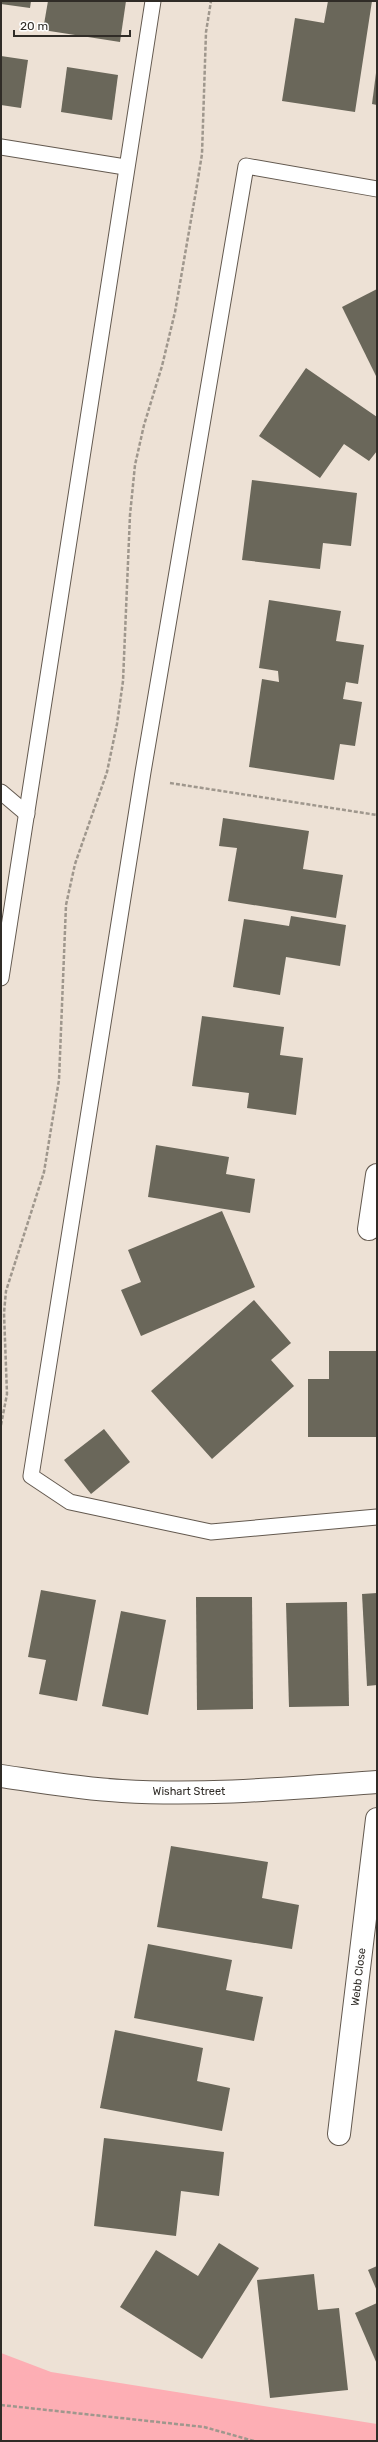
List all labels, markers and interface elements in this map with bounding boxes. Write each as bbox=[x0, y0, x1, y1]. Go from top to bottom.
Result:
scale bar bbox=[14, 12, 130, 38]
text: 20 m bbox=[20, 19, 48, 33]
street label: Wishart Street bbox=[153, 1785, 226, 1798]
street label: Webb Close bbox=[348, 1947, 369, 2007]

